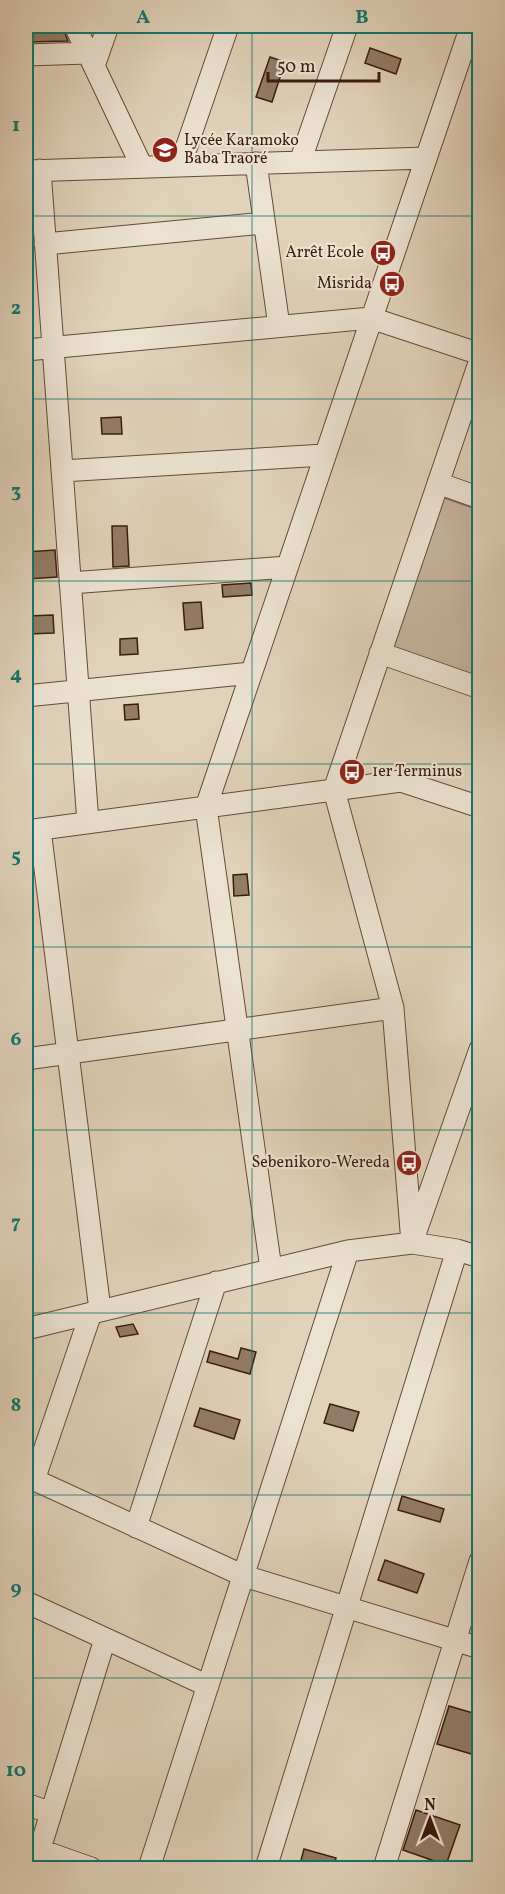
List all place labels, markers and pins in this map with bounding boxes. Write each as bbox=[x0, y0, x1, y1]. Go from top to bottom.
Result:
place label: Lycée Karamoko Baba Traoré bbox=[184, 130, 299, 170]
school or university icon: Lycée Karamoko Baba Traoré bbox=[150, 135, 180, 165]
bus stop icon: Arrêt Ecole bbox=[368, 238, 398, 268]
place label: Arrêt Ecole bbox=[285, 242, 364, 264]
bus stop icon: Misrida bbox=[377, 269, 407, 299]
place label: Misrida bbox=[317, 273, 372, 295]
bus stop icon: 1er Terminus bbox=[337, 757, 367, 787]
place label: 1er Terminus bbox=[372, 761, 462, 783]
bus stop icon: Sebenikoro-Wereda bbox=[394, 1148, 424, 1178]
place label: Sebenikoro-Wereda bbox=[251, 1152, 390, 1174]

